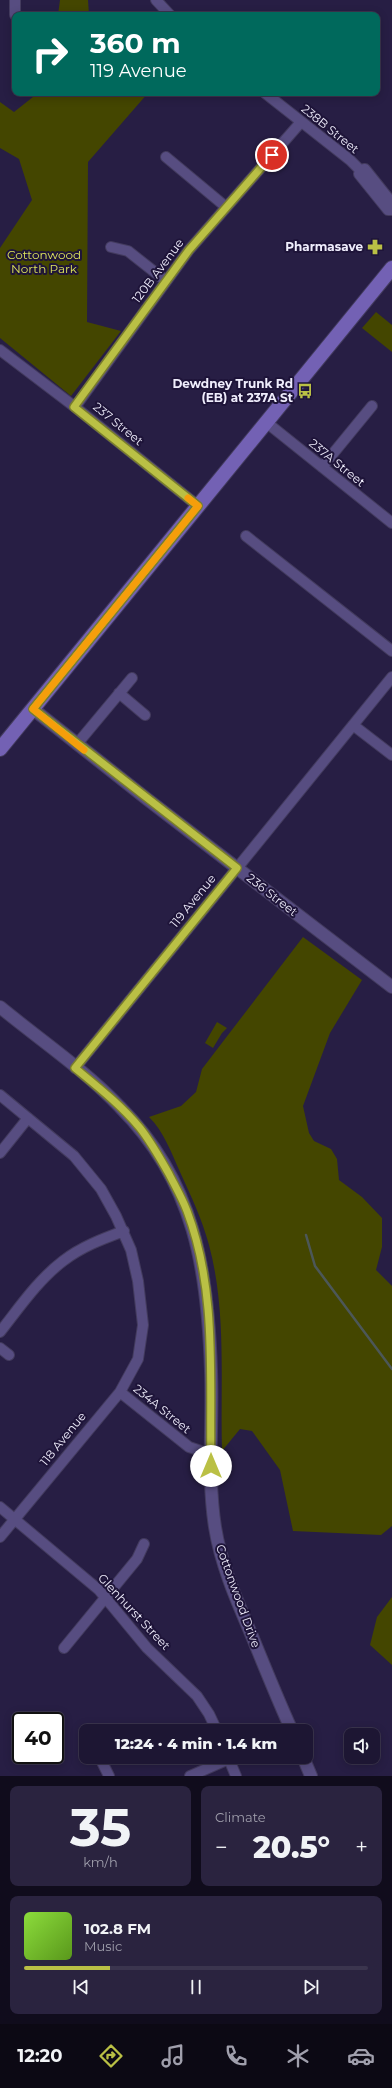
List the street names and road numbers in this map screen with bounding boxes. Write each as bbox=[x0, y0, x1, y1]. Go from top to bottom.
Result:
street label: 238B Street bbox=[299, 101, 362, 156]
street label: 120B Avenue bbox=[129, 236, 187, 306]
street label: 237 Street bbox=[90, 399, 146, 448]
street label: 237A Street bbox=[306, 435, 368, 490]
street label: 236 Street bbox=[244, 870, 301, 919]
street label: 119 Avenue bbox=[167, 871, 219, 930]
street label: 234A Street bbox=[131, 1381, 194, 1436]
street label: 118 Avenue bbox=[36, 1409, 89, 1469]
street label: Cottonwood Drive bbox=[213, 1542, 264, 1649]
street label: Glenhurst Street bbox=[95, 1570, 174, 1653]

